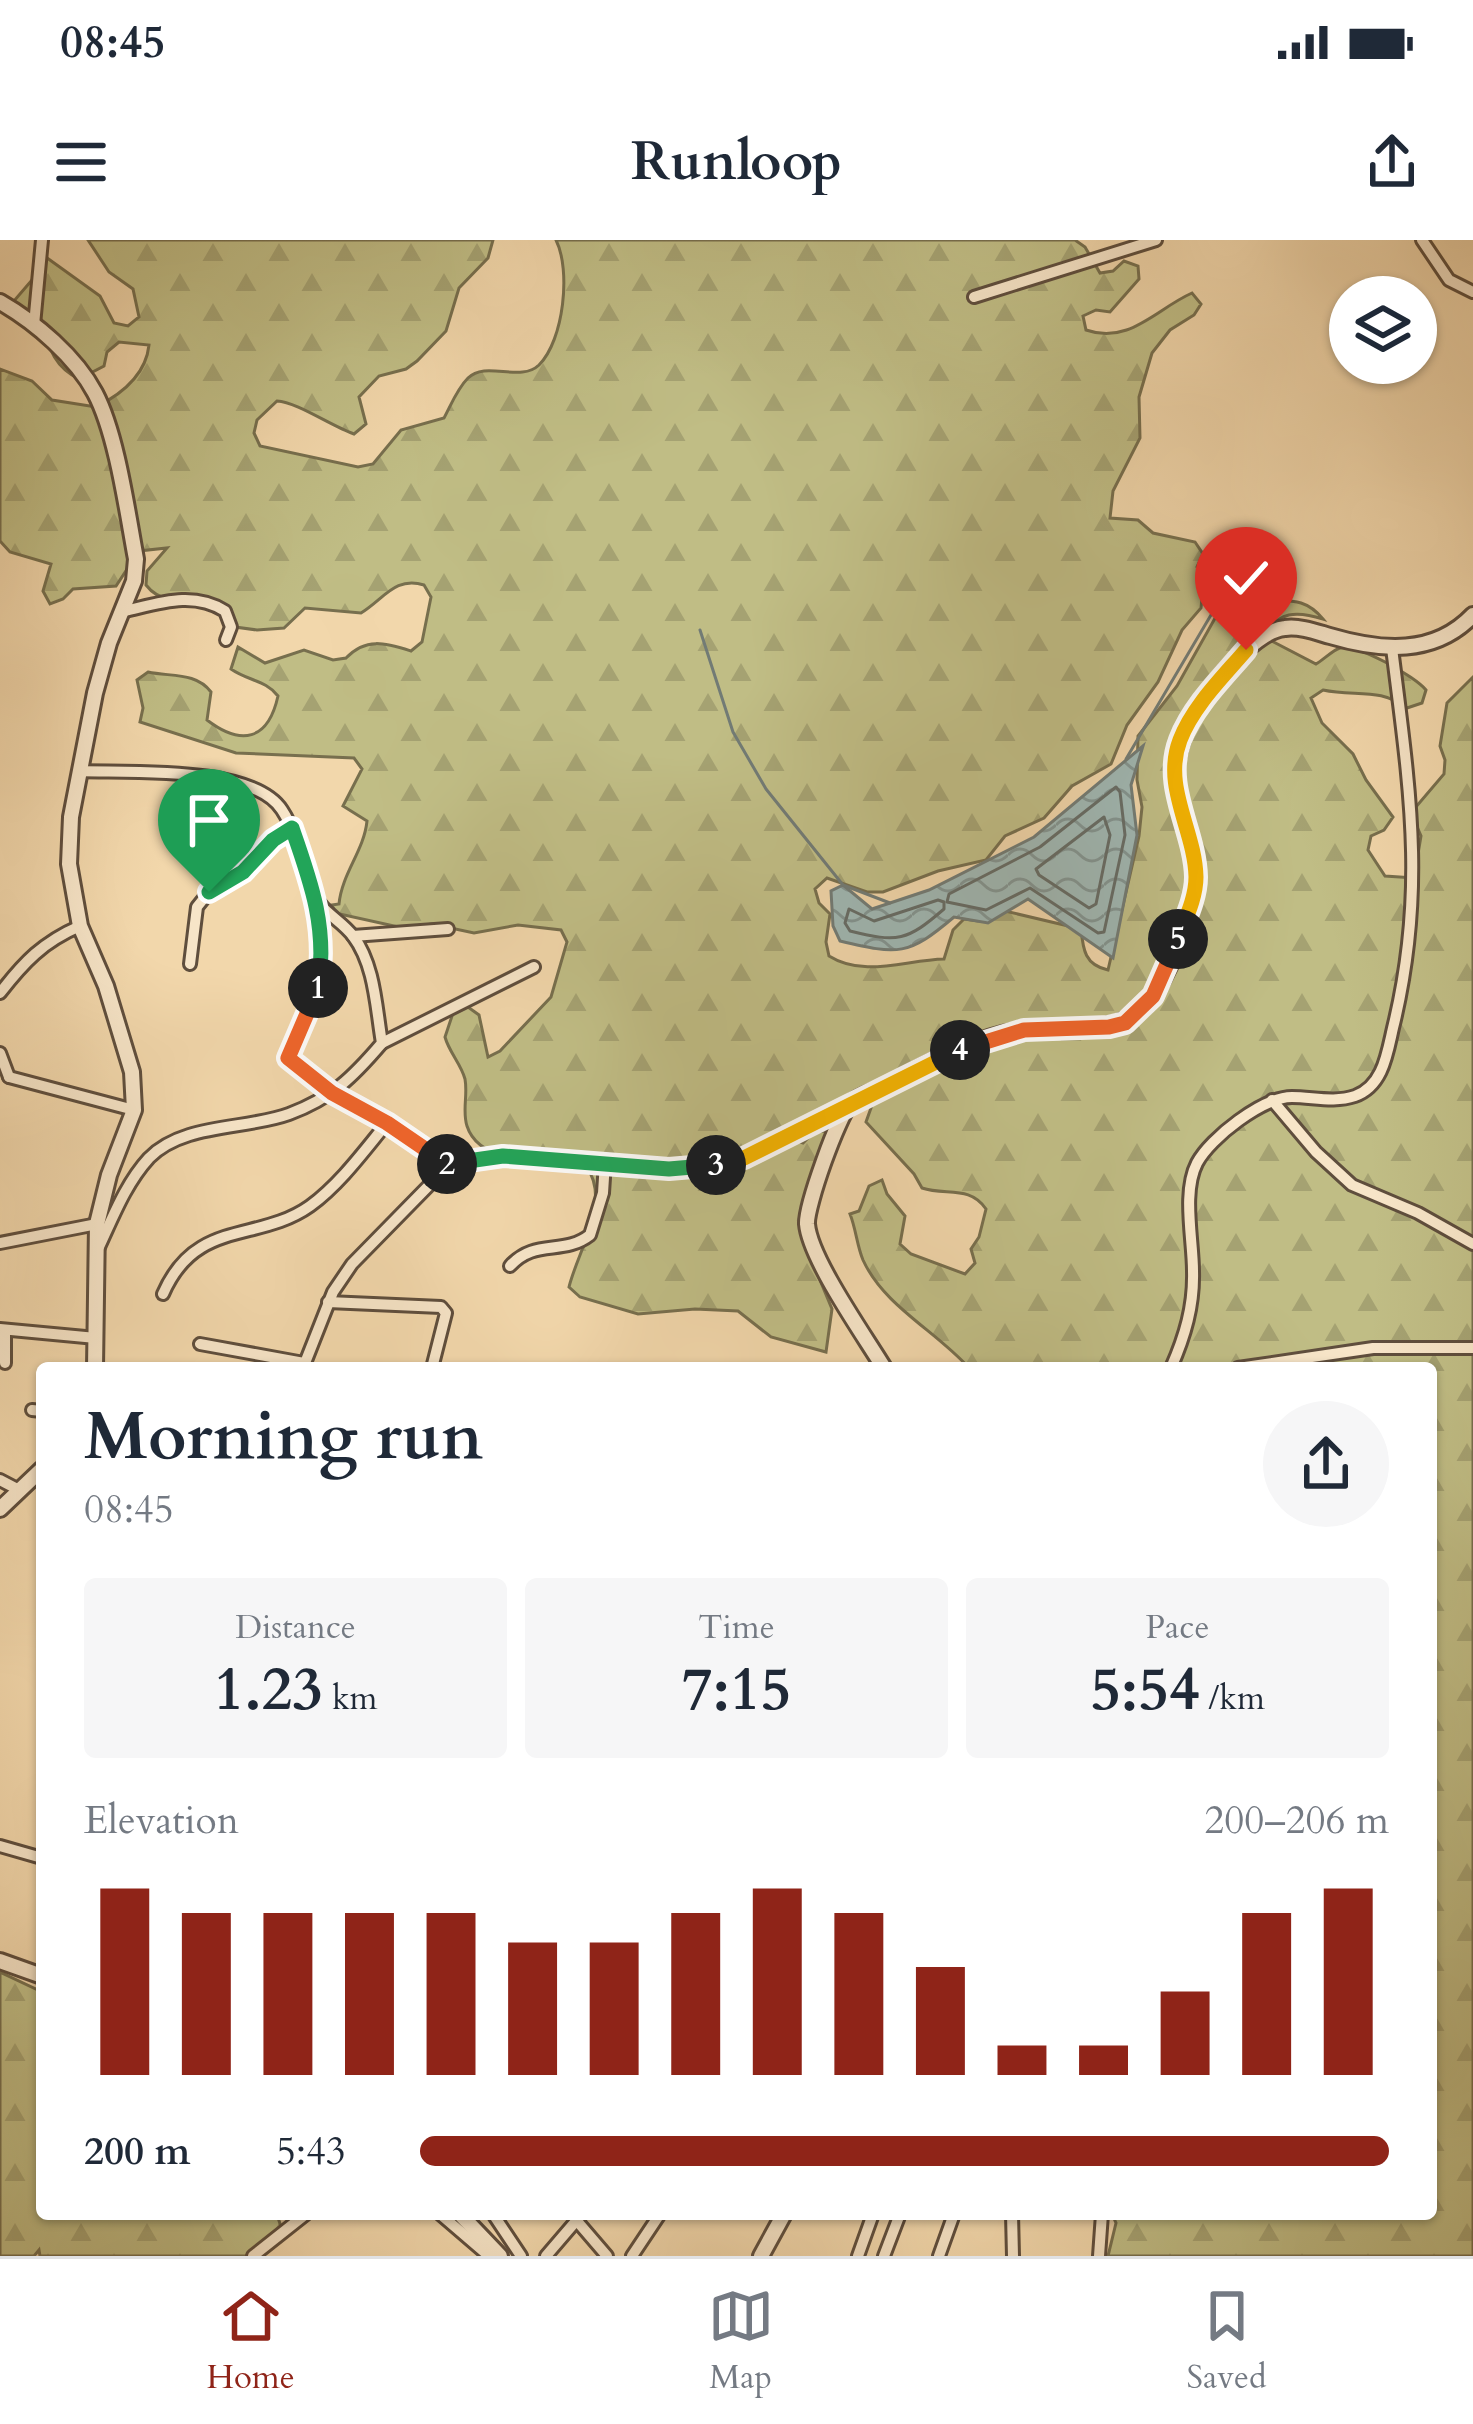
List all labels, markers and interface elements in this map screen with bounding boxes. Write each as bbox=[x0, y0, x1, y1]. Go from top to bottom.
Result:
text: 08:45 bbox=[60, 12, 165, 73]
text: Runloop bbox=[631, 126, 842, 199]
icon: menu bbox=[48, 129, 114, 195]
icon: share bbox=[1359, 129, 1425, 195]
map controls bbox=[1329, 276, 1437, 384]
button: layers bbox=[1329, 276, 1437, 384]
pin bbox=[1195, 527, 1297, 650]
icon: check bbox=[1213, 545, 1279, 611]
pin bbox=[158, 769, 260, 892]
icon: arrive bbox=[176, 787, 242, 853]
pin: 5 bbox=[1148, 909, 1208, 969]
text: 5 bbox=[1170, 916, 1186, 961]
pin: 1 bbox=[288, 958, 348, 1018]
text: 1 bbox=[310, 965, 326, 1010]
pin: 4 bbox=[930, 1020, 990, 1080]
text: 4 bbox=[952, 1027, 968, 1072]
pin: 2 bbox=[417, 1134, 477, 1194]
pin: 3 bbox=[686, 1135, 746, 1195]
text: 2 bbox=[439, 1141, 455, 1186]
text: 3 bbox=[708, 1142, 724, 1187]
text: Morning run bbox=[84, 1393, 483, 1482]
button: share bbox=[1263, 1401, 1389, 1527]
text: 08:45 bbox=[84, 1483, 174, 1536]
text: Distance bbox=[235, 1605, 356, 1650]
text: Time bbox=[698, 1605, 775, 1650]
text: Pace bbox=[1146, 1605, 1209, 1650]
text: 1.23 bbox=[213, 1650, 323, 1731]
text: 7:15 bbox=[682, 1650, 791, 1731]
text: 5:54 bbox=[1090, 1650, 1200, 1731]
text: km bbox=[323, 1676, 378, 1721]
text: /km bbox=[1200, 1676, 1265, 1721]
text: Elevation bbox=[84, 1794, 239, 1847]
text: 200–206 m bbox=[1204, 1794, 1389, 1847]
text: 200 m bbox=[84, 2125, 190, 2178]
text: 5:43 bbox=[276, 2125, 346, 2178]
tab: Home bbox=[206, 2283, 295, 2400]
tab: Map bbox=[708, 2283, 774, 2400]
tab: Saved bbox=[1187, 2283, 1267, 2400]

